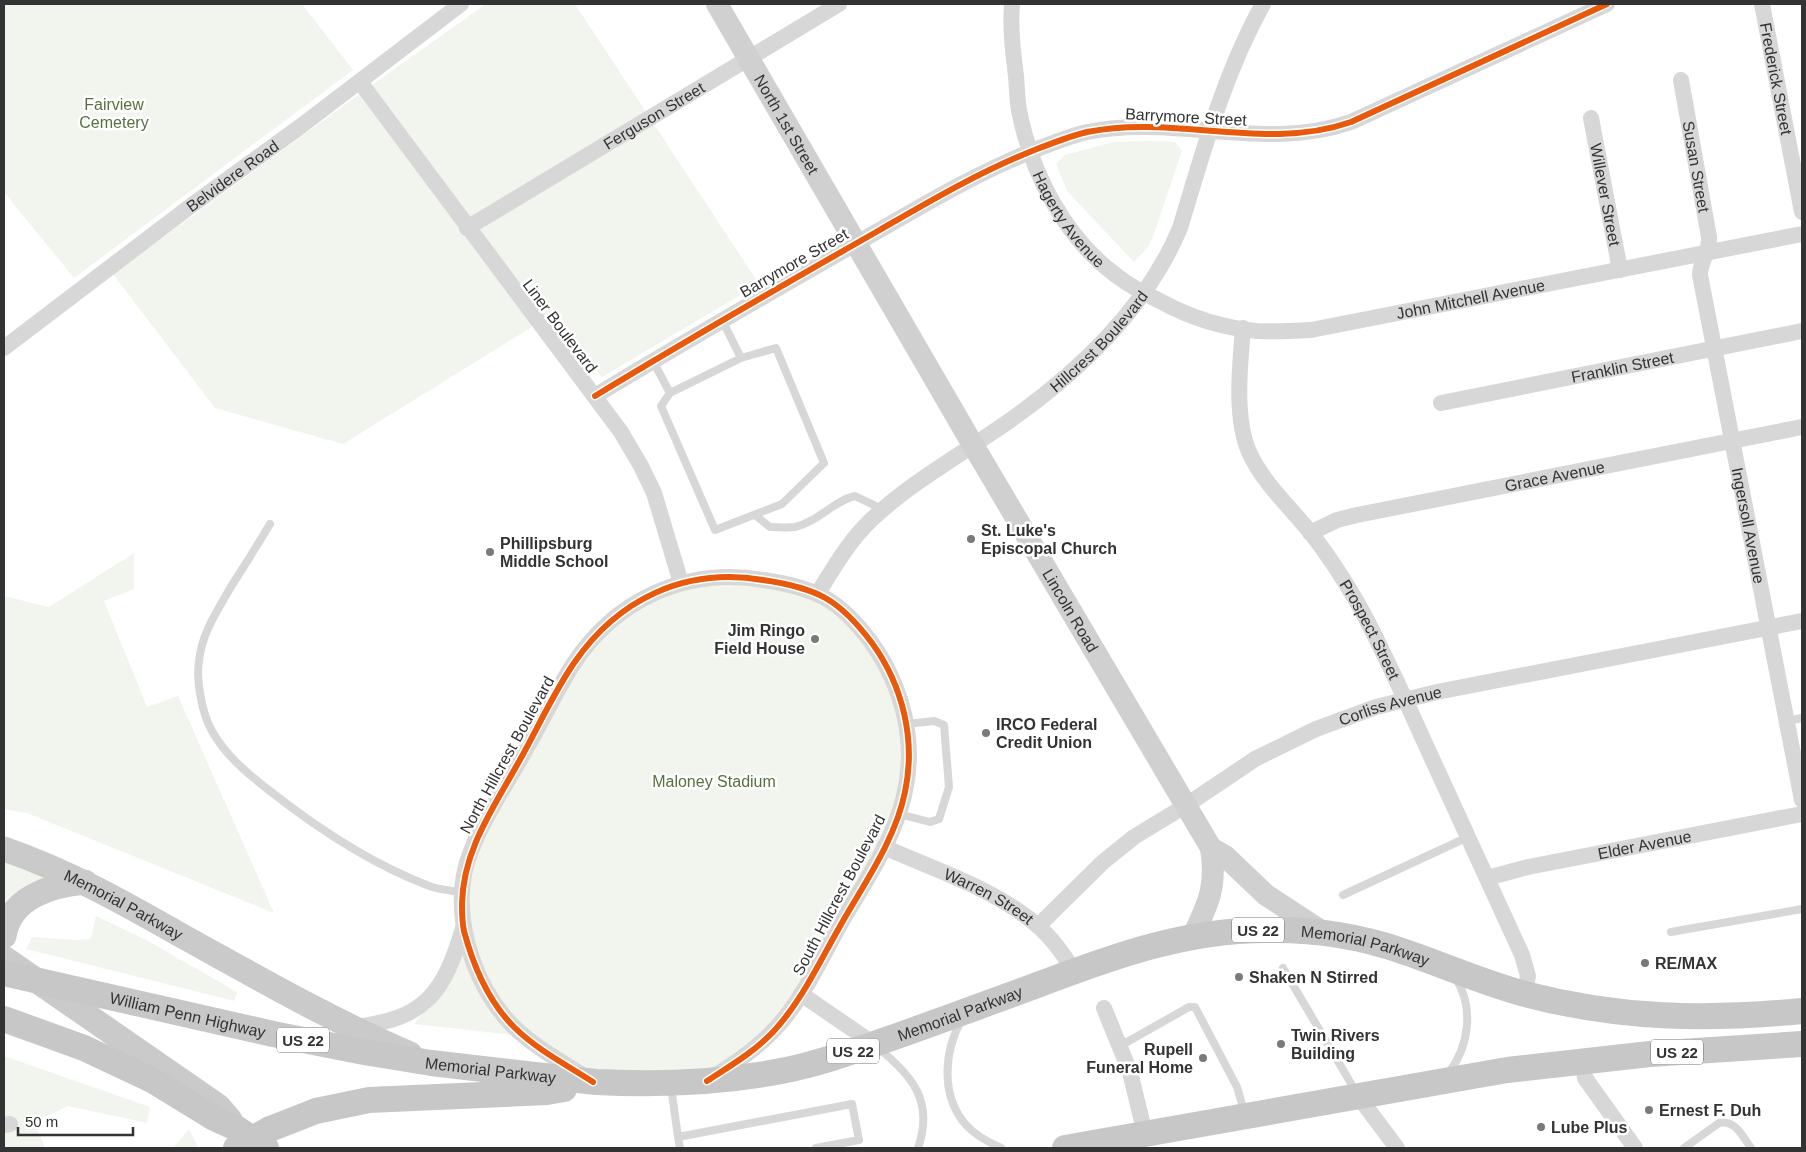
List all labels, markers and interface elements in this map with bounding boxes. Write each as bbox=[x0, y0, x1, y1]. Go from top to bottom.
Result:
street label: Frederick Street bbox=[1757, 21, 1796, 137]
street label: North 1st Street bbox=[751, 71, 823, 177]
street label: Ferguson Street bbox=[600, 78, 708, 152]
park label: Fairview Cemetery bbox=[79, 96, 149, 131]
street label: Barrymore Street bbox=[1125, 105, 1248, 129]
street label: Susan Street bbox=[1680, 120, 1713, 214]
street label: Belvidere Road bbox=[183, 137, 282, 215]
street label: Willever Street bbox=[1588, 142, 1624, 248]
street label: Hagerty Avenue bbox=[1030, 168, 1108, 271]
street label: Barrymore Street bbox=[737, 225, 851, 301]
street label: Liner Boulevard bbox=[519, 276, 601, 376]
street label: John Mitchell Avenue bbox=[1395, 276, 1546, 322]
street label: Hillcrest Boulevard bbox=[1046, 287, 1151, 395]
street label: Franklin Street bbox=[1570, 348, 1676, 385]
street label: Grace Avenue bbox=[1503, 458, 1606, 494]
street label: Ingersoll Avenue bbox=[1729, 466, 1768, 585]
place label: St. Luke's Episcopal Church bbox=[981, 522, 1117, 557]
marker: St. Luke's Episcopal Church bbox=[965, 533, 977, 545]
place label: Phillipsburg Middle School bbox=[500, 535, 608, 570]
marker: Phillipsburg Middle School bbox=[484, 546, 496, 558]
street label: Lincoln Road bbox=[1040, 566, 1102, 655]
street label: Prospect Street bbox=[1337, 576, 1403, 682]
place label: Jim Ringo Field House bbox=[714, 622, 805, 657]
marker: Jim Ringo Field House bbox=[809, 633, 821, 645]
street label: North Hillcrest Boulevard bbox=[457, 673, 557, 837]
street label: Corliss Avenue bbox=[1336, 683, 1443, 728]
place label: IRCO Federal Credit Union bbox=[996, 716, 1097, 751]
marker: IRCO Federal Credit Union bbox=[980, 727, 992, 739]
park label: Maloney Stadium bbox=[652, 773, 776, 790]
street label: South Hillcrest Boulevard bbox=[789, 812, 889, 978]
street label: Elder Avenue bbox=[1596, 827, 1693, 862]
street label: Warren Street bbox=[942, 865, 1037, 928]
street label: Memorial Parkway bbox=[62, 866, 186, 943]
road number: US 22 bbox=[1232, 918, 1284, 942]
street label: Memorial Parkway bbox=[1300, 922, 1432, 969]
place label: RE/MAX bbox=[1655, 955, 1718, 972]
marker: RE/MAX bbox=[1639, 957, 1651, 969]
place label: Shaken N Stirred bbox=[1249, 969, 1378, 986]
marker: Shaken N Stirred bbox=[1233, 971, 1245, 983]
street label: Memorial Parkway bbox=[895, 983, 1025, 1044]
street label: William Penn Highway bbox=[108, 989, 267, 1041]
place label: Twin Rivers Building bbox=[1291, 1027, 1380, 1062]
road number: US 22 bbox=[277, 1028, 329, 1052]
road number: US 22 bbox=[827, 1038, 879, 1064]
marker: Twin Rivers Building bbox=[1275, 1038, 1287, 1050]
road number: US 22 bbox=[1651, 1040, 1703, 1064]
place label: Rupell Funeral Home bbox=[1086, 1041, 1193, 1076]
marker: Rupell Funeral Home bbox=[1197, 1052, 1209, 1064]
street label: Memorial Parkway bbox=[424, 1054, 557, 1086]
place label: Ernest F. Duh bbox=[1659, 1102, 1761, 1119]
scale bar bbox=[18, 1104, 132, 1136]
marker: Ernest F. Duh bbox=[1643, 1104, 1655, 1116]
text: 50 m bbox=[25, 1113, 58, 1130]
place label: Lube Plus bbox=[1551, 1119, 1628, 1136]
marker: Lube Plus bbox=[1535, 1121, 1547, 1133]

